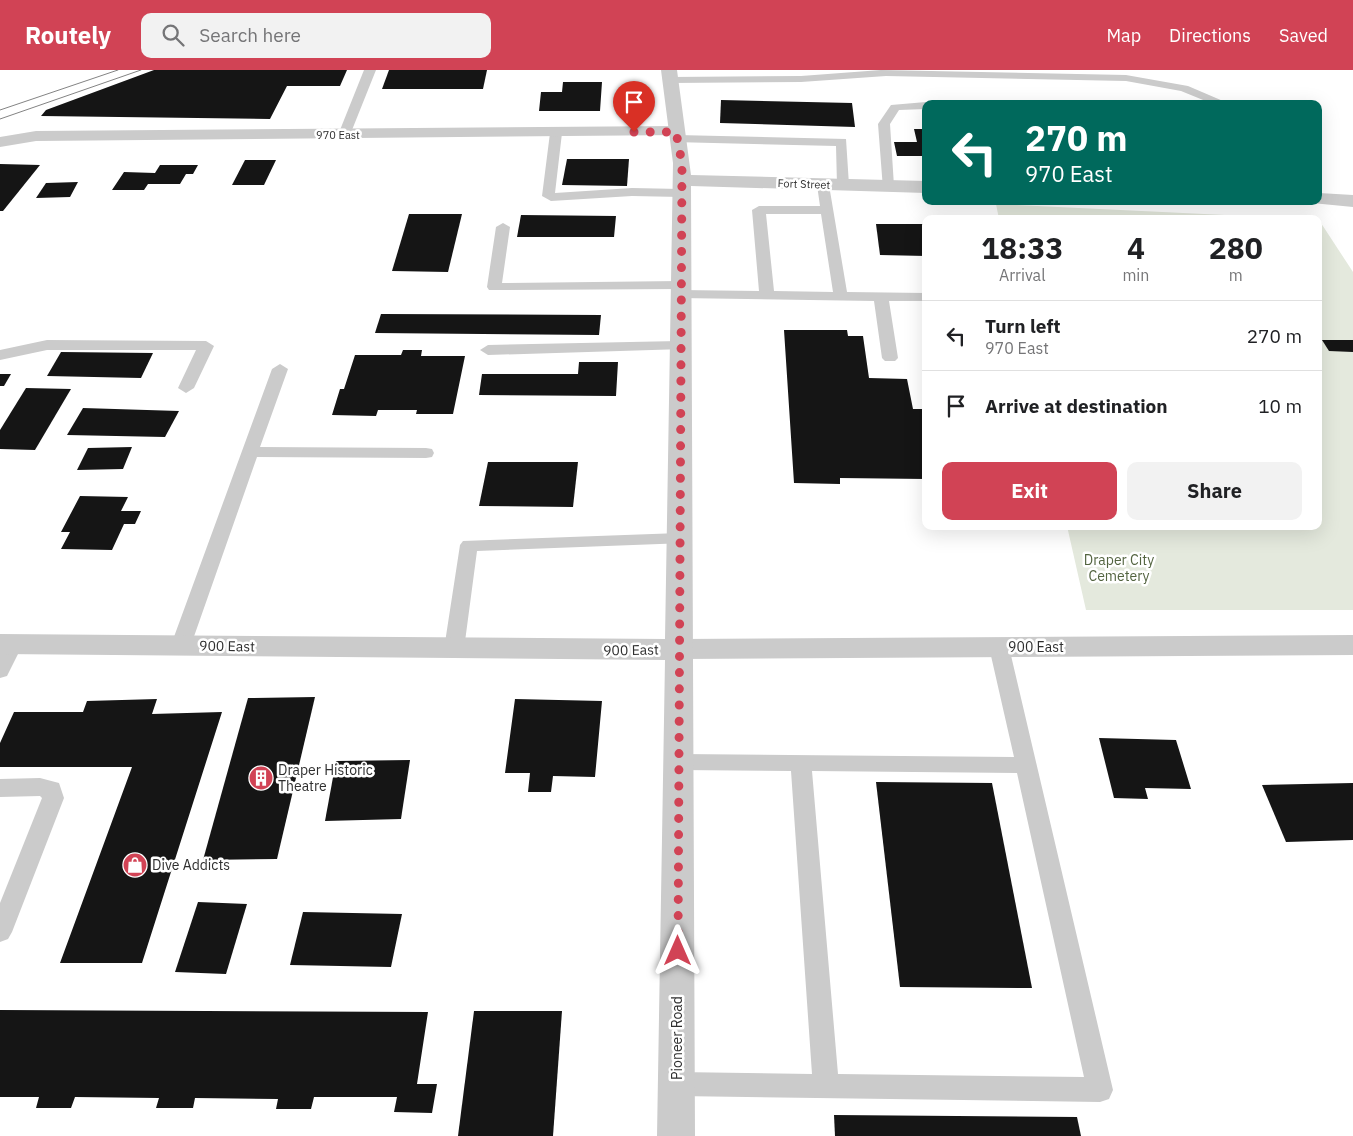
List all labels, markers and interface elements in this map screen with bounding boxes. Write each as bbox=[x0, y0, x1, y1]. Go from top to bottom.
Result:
search box bbox=[141, 13, 491, 58]
text: Routely bbox=[25, 19, 111, 51]
icon: search bbox=[159, 21, 187, 49]
text: Search here bbox=[199, 23, 301, 47]
text: Map bbox=[1106, 24, 1141, 47]
text: Directions bbox=[1169, 24, 1251, 47]
text: Saved bbox=[1279, 24, 1328, 47]
pin bbox=[613, 81, 655, 132]
icon: arrive bbox=[620, 88, 648, 116]
text: 270 m bbox=[1025, 115, 1128, 161]
icon: left bbox=[942, 120, 1007, 185]
street label: 970 East bbox=[316, 128, 360, 142]
text: 970 East bbox=[1025, 159, 1113, 188]
street label: Fort Street bbox=[777, 176, 831, 192]
text: 18:33 bbox=[981, 228, 1063, 267]
text: 4 bbox=[1127, 228, 1145, 267]
text: 280 bbox=[1209, 228, 1263, 267]
text: Arrival bbox=[999, 265, 1046, 285]
text: min bbox=[1122, 265, 1149, 285]
text: m bbox=[1229, 265, 1243, 285]
text: Turn left bbox=[985, 314, 1061, 338]
icon: left bbox=[942, 322, 970, 350]
text: 270 m bbox=[1247, 324, 1302, 348]
text: 970 East bbox=[985, 338, 1049, 358]
icon: arrive bbox=[942, 392, 970, 420]
text: Arrive at destination bbox=[985, 394, 1168, 418]
text: 10 m bbox=[1258, 394, 1302, 418]
button: Exit bbox=[942, 462, 1117, 520]
button: Share bbox=[1127, 462, 1302, 520]
park label: Draper City Cemetery bbox=[1084, 551, 1154, 585]
street label: 900 East bbox=[199, 637, 255, 655]
street label: 900 East bbox=[1008, 638, 1064, 656]
street label: 900 East bbox=[603, 641, 659, 659]
place label: Draper Historic Theatre bbox=[278, 761, 373, 795]
building icon: Draper Historic Theatre bbox=[248, 765, 274, 791]
shop icon: Dive Addicts bbox=[122, 852, 148, 878]
place label: Dive Addicts bbox=[152, 856, 230, 874]
position arrow bbox=[651, 924, 703, 976]
street label: Pioneer Road bbox=[668, 996, 686, 1080]

